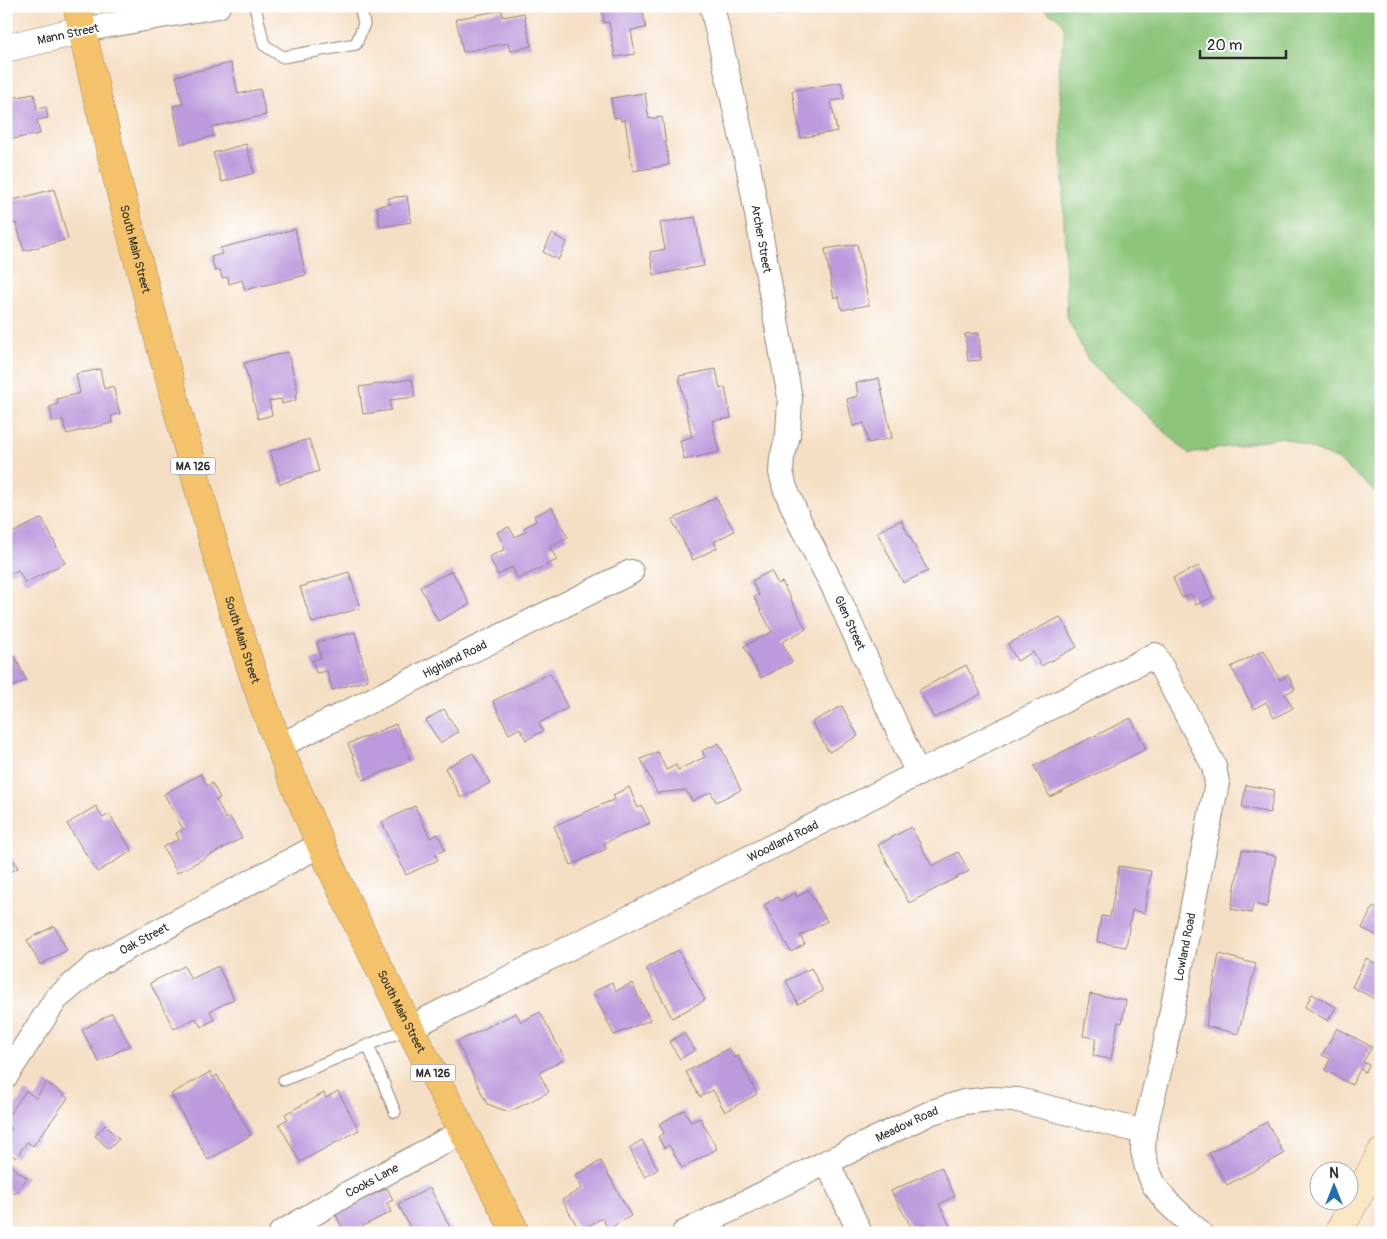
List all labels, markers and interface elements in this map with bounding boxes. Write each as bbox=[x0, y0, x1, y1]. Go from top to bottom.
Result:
street label: Mann Street bbox=[36, 21, 100, 48]
scale bar bbox=[1200, 28, 1286, 60]
text: 20 m bbox=[1207, 36, 1242, 55]
street label: South Main Street bbox=[116, 203, 153, 295]
street label: Archer Street bbox=[747, 203, 774, 274]
road number: MA 126 bbox=[170, 458, 216, 474]
street label: South Main Street bbox=[221, 594, 263, 686]
street label: Glen Street bbox=[831, 594, 868, 653]
street label: Highland Road bbox=[420, 637, 490, 682]
street label: Woodland Road bbox=[745, 817, 821, 866]
street label: Lowland Road bbox=[1172, 911, 1199, 983]
street label: Oak Street bbox=[117, 920, 171, 959]
street label: South Main Street bbox=[374, 968, 428, 1056]
road number: MA 126 bbox=[410, 1064, 456, 1082]
street label: Meadow Road bbox=[873, 1104, 940, 1146]
street label: Cooks Lane bbox=[343, 1161, 401, 1201]
north arrow bbox=[1310, 1162, 1360, 1212]
text: N bbox=[1329, 1165, 1339, 1182]

